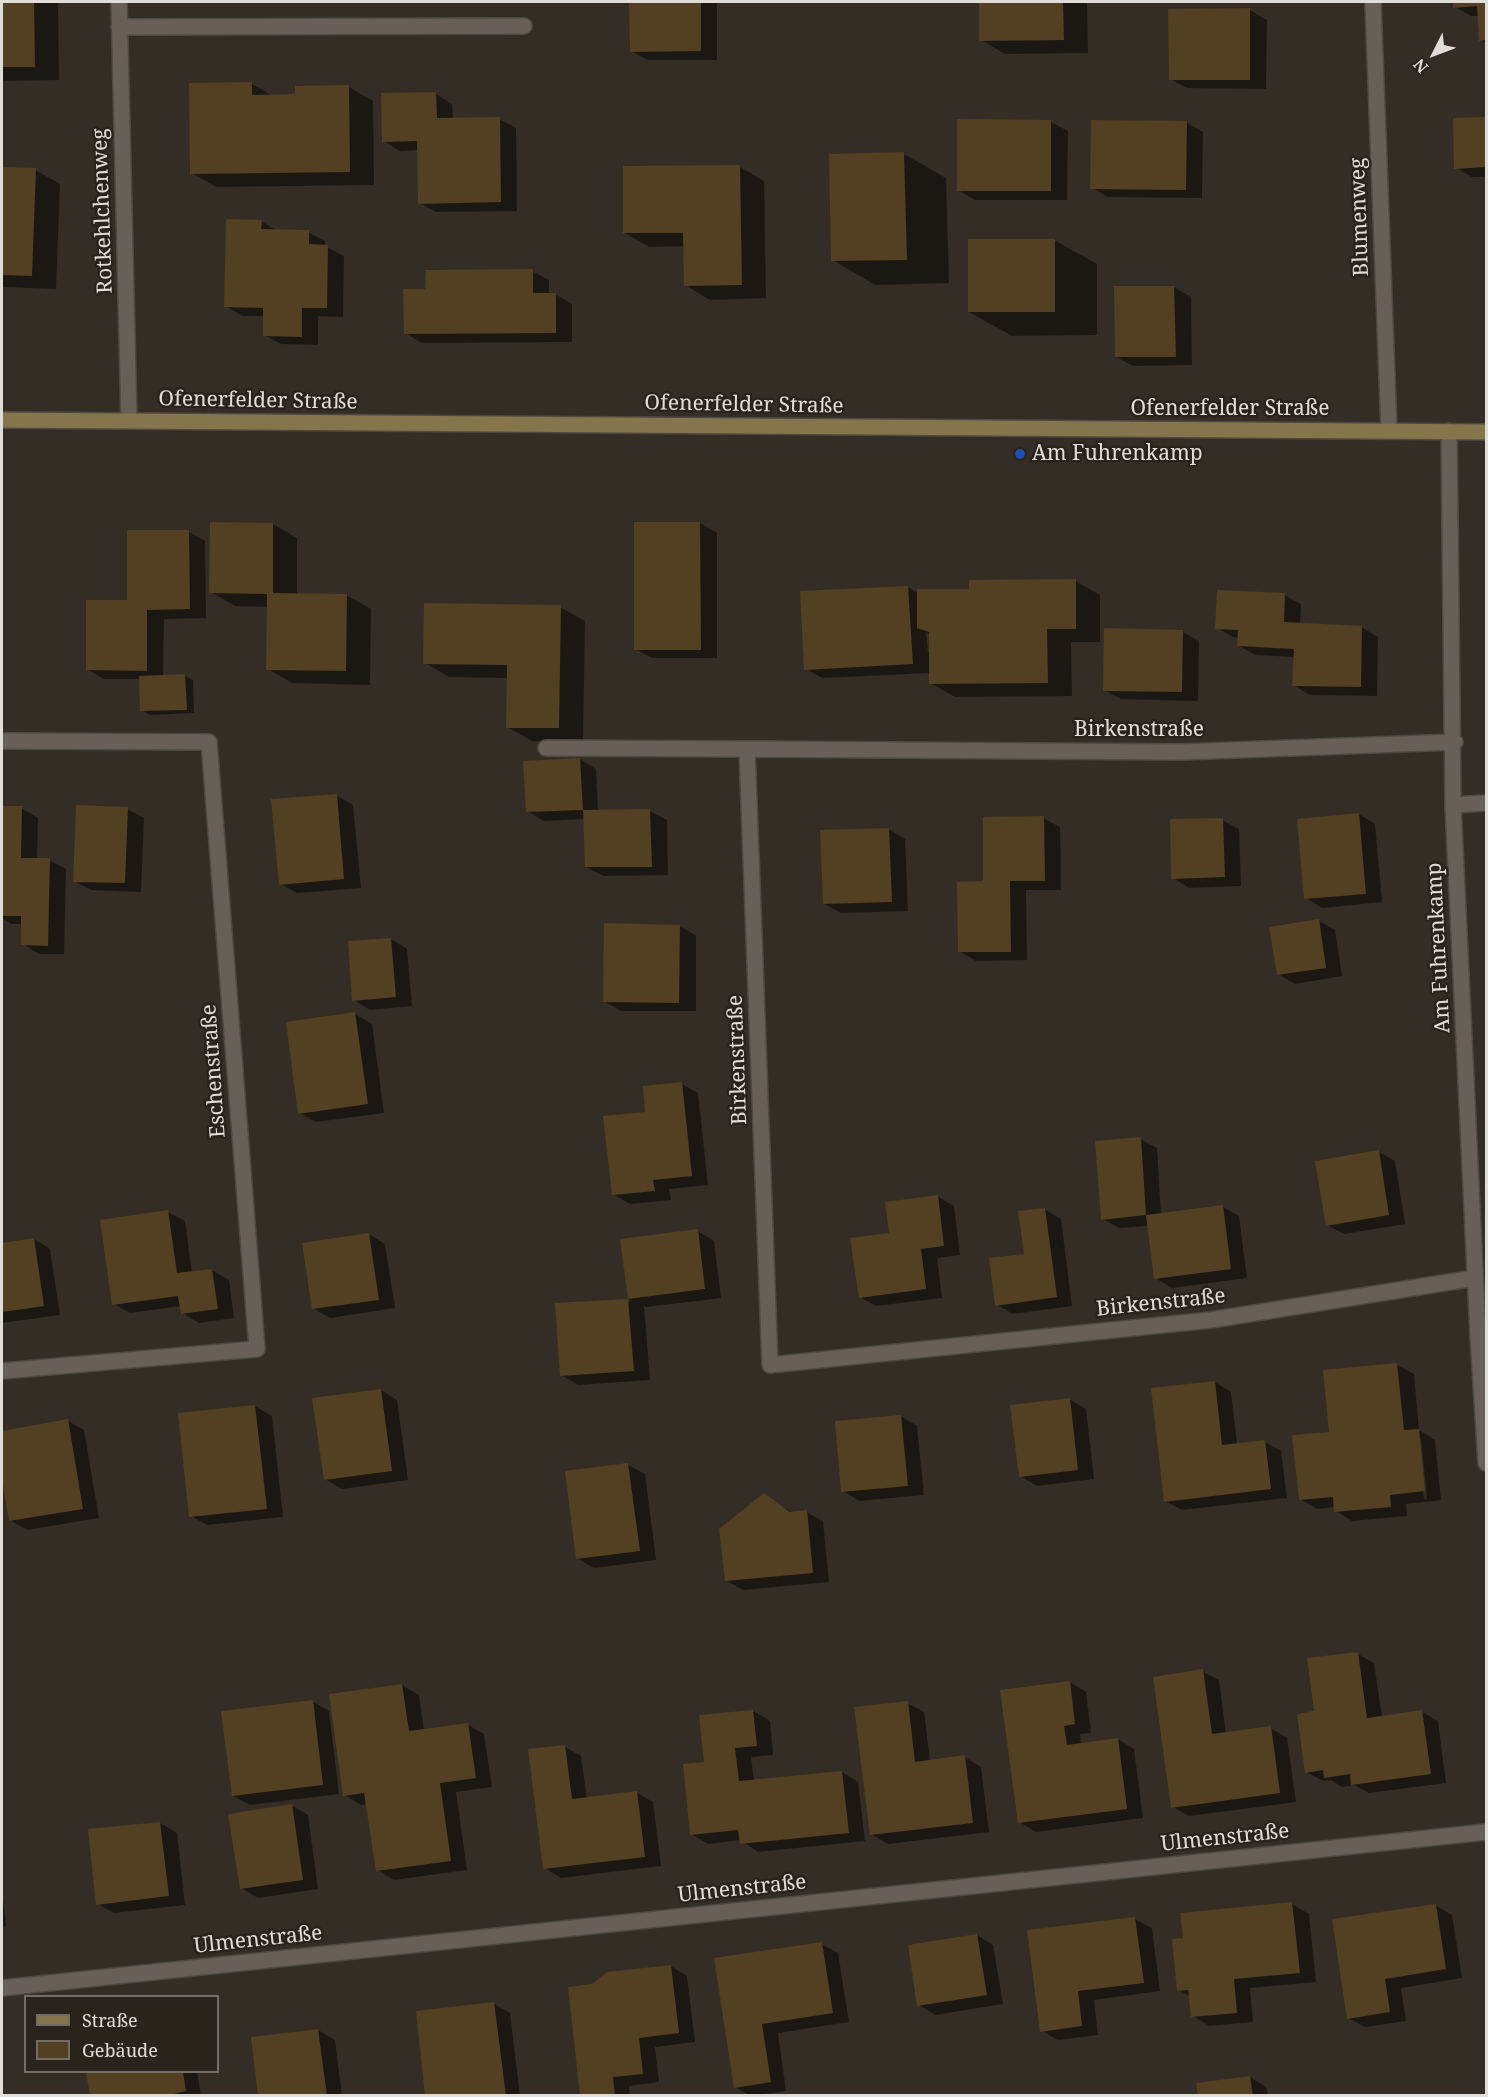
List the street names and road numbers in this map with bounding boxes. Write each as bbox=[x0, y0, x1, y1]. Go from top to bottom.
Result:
street label: Rotkehlchenweg bbox=[88, 128, 118, 294]
street label: Blumenweg bbox=[1345, 157, 1375, 277]
street label: Ofenerfelder Straße bbox=[158, 387, 358, 415]
street label: Ofenerfelder Straße bbox=[644, 391, 844, 419]
street label: Ofenerfelder Straße bbox=[1130, 396, 1330, 422]
street label: Birkenstraße bbox=[1074, 717, 1204, 743]
street label: Am Fuhrenkamp bbox=[1422, 862, 1456, 1034]
street label: Birkenstraße bbox=[723, 995, 753, 1125]
street label: Eschenstraße bbox=[197, 1003, 231, 1139]
street label: Birkenstraße bbox=[1095, 1284, 1227, 1322]
street label: Ulmenstraße bbox=[1159, 1819, 1291, 1857]
street label: Ulmenstraße bbox=[676, 1870, 808, 1908]
street label: Ulmenstraße bbox=[192, 1921, 324, 1959]

